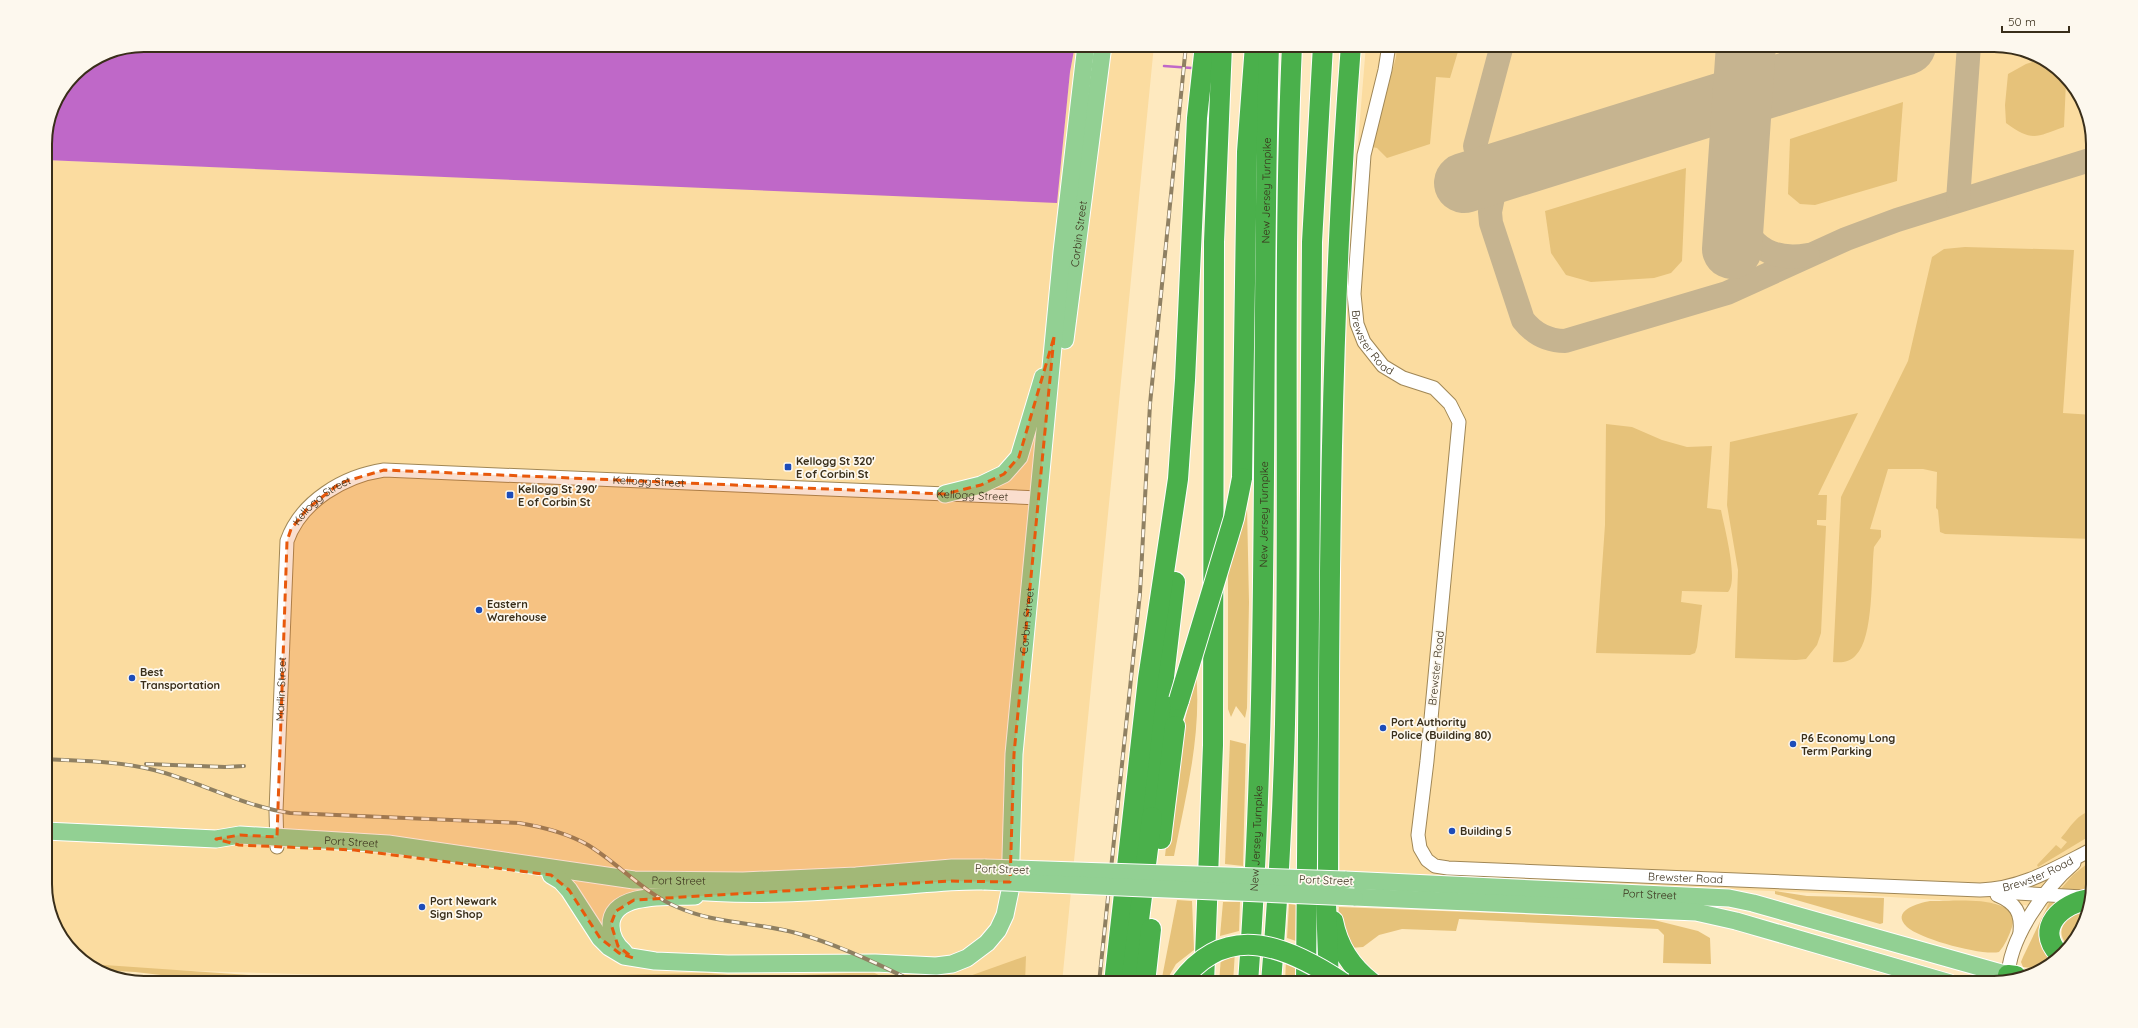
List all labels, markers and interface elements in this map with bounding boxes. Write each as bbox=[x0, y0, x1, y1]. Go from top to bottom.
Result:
scale bar bbox=[2002, 8, 2069, 34]
text: 50 m bbox=[2008, 14, 2036, 29]
street label: New Jersey Turnpike bbox=[1258, 137, 1274, 243]
street label: Corbin Street bbox=[1067, 200, 1090, 268]
street label: Brewster Road bbox=[1349, 309, 1396, 378]
place label: Kellogg St 320' E of Corbin St bbox=[796, 454, 875, 481]
street label: New Jersey Turnpike bbox=[1256, 461, 1271, 567]
marker: Kellogg St 320' E of Corbin St bbox=[783, 462, 793, 472]
street label: Kellogg Street bbox=[289, 473, 353, 528]
street label: Kellogg Street bbox=[612, 473, 685, 490]
place label: Kellogg St 290' E of Corbin St bbox=[518, 482, 598, 509]
street label: Kellogg Street bbox=[936, 487, 1009, 504]
marker: Kellogg St 290' E of Corbin St bbox=[505, 490, 515, 500]
street label: Corbin Street bbox=[1017, 587, 1037, 654]
place label: Eastern Warehouse bbox=[487, 597, 547, 624]
marker: Eastern Warehouse bbox=[474, 605, 484, 615]
street label: Brewster Road bbox=[1425, 630, 1447, 706]
street label: Marlin Street bbox=[273, 656, 289, 722]
place label: Best Transportation bbox=[140, 665, 220, 692]
marker: Best Transportation bbox=[127, 673, 137, 683]
place label: Port Authority Police (Building 80) bbox=[1391, 715, 1491, 742]
marker: Port Authority Police (Building 80) bbox=[1378, 723, 1388, 733]
place label: P6 Economy Long Term Parking bbox=[1801, 731, 1895, 758]
marker: P6 Economy Long Term Parking bbox=[1788, 739, 1798, 749]
street label: New Jersey Turnpike bbox=[1247, 785, 1266, 892]
place label: Building 5 bbox=[1460, 824, 1512, 838]
marker: Building 5 bbox=[1447, 826, 1457, 836]
street label: Port Street bbox=[324, 833, 379, 850]
street label: Brewster Road bbox=[2001, 853, 2075, 894]
street label: Port Street bbox=[975, 861, 1030, 877]
street label: Brewster Road bbox=[1648, 869, 1723, 886]
street label: Port Street bbox=[1299, 872, 1354, 888]
street label: Port Street bbox=[651, 873, 706, 888]
street label: Port Street bbox=[1622, 886, 1677, 903]
place label: Port Newark Sign Shop bbox=[430, 894, 497, 921]
marker: Port Newark Sign Shop bbox=[417, 902, 427, 912]

